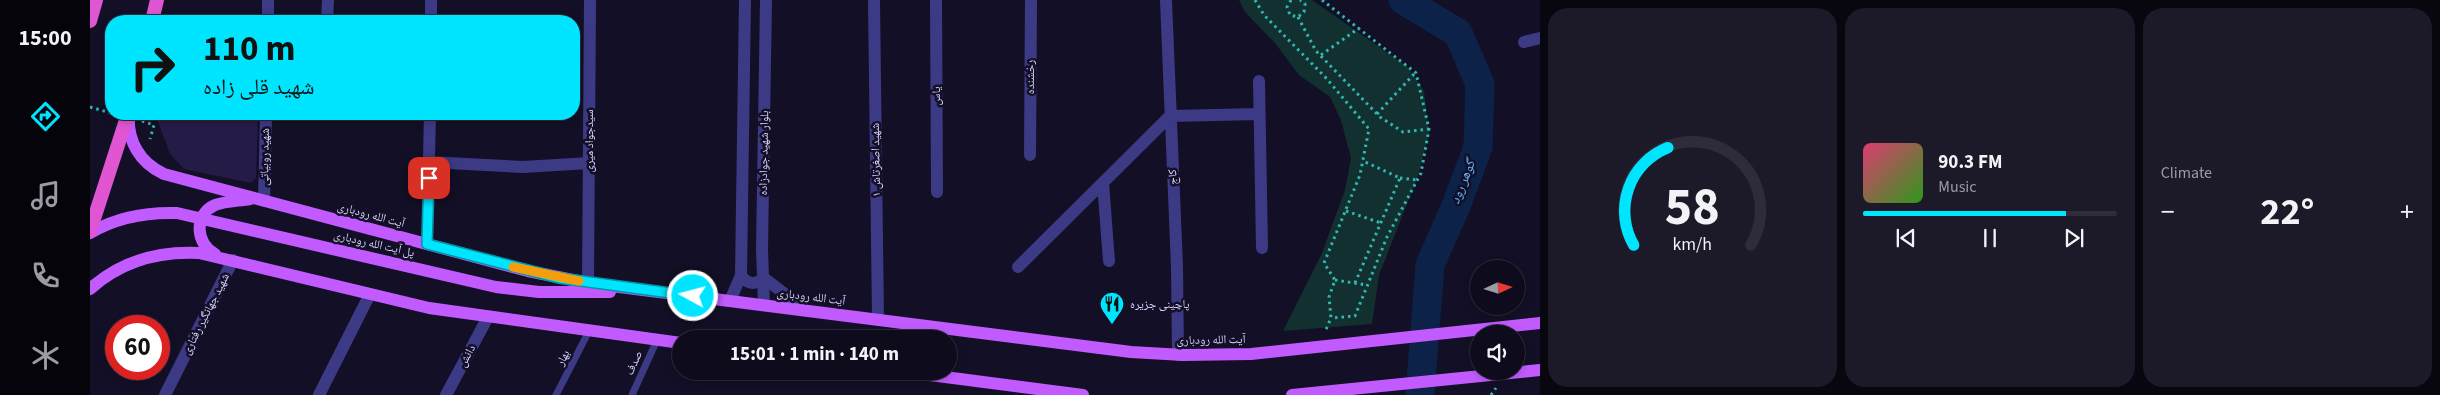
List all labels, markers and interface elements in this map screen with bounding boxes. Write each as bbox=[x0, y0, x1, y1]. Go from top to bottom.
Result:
text: 15:00 bbox=[18, 22, 72, 54]
text: 110 m bbox=[203, 24, 295, 74]
icon: right bbox=[120, 35, 185, 100]
street label: رخشنده bbox=[1022, 59, 1039, 94]
text: شهید قلی زاده bbox=[203, 71, 315, 103]
street label: یاس bbox=[928, 86, 945, 106]
icon: directions bbox=[28, 99, 63, 134]
street label: سیدجواد میری bbox=[581, 109, 598, 173]
street label: بلوار شهید جوادزاده bbox=[755, 110, 773, 196]
street label: شهید اصغرتاش ۱ bbox=[867, 123, 885, 197]
street label: شهید روبیاتی bbox=[256, 128, 274, 186]
text: 90.3 FM bbox=[1938, 149, 2002, 176]
water label: گوهر رود bbox=[1445, 154, 1482, 207]
pin bbox=[408, 157, 450, 199]
text: Climate bbox=[2161, 162, 2212, 184]
icon: arrive bbox=[415, 164, 443, 192]
street label: کاج bbox=[1164, 169, 1182, 185]
text: 58 bbox=[1665, 171, 1720, 245]
text: Music bbox=[1938, 176, 1977, 198]
icon: music bbox=[28, 178, 63, 213]
text: 22° bbox=[2260, 185, 2314, 239]
text: − bbox=[2161, 192, 2175, 232]
text: + bbox=[2400, 192, 2414, 232]
street label: آیت الله رودباری bbox=[335, 198, 407, 232]
icon: previous bbox=[1892, 224, 1920, 252]
icon: pause bbox=[1976, 224, 2004, 252]
icon: next bbox=[2060, 224, 2088, 252]
street label: پل آیت الله رودباری bbox=[332, 226, 417, 262]
text: km/h bbox=[1673, 232, 1712, 257]
icon: phone bbox=[28, 258, 63, 293]
north arrow bbox=[1470, 260, 1525, 315]
map controls bbox=[1470, 260, 1525, 380]
position arrow bbox=[666, 269, 718, 321]
street label: شهید جهانگیر رفتاری bbox=[178, 270, 234, 358]
street label: آیت الله رودباری bbox=[776, 284, 847, 310]
restaurant icon: پاچینی جزیره bbox=[1099, 291, 1125, 325]
place label: پاچینی جزیره bbox=[1130, 296, 1190, 313]
speed limit sign: 60 bbox=[105, 315, 170, 380]
button: sound bbox=[1470, 325, 1525, 380]
street label: آیت الله رودباری bbox=[1176, 331, 1247, 349]
icon: climate bbox=[28, 338, 63, 373]
text: 15:01 · 1 min · 140 m bbox=[730, 341, 899, 368]
street label: دانش bbox=[454, 342, 480, 370]
street label: بهار bbox=[551, 347, 574, 370]
street label: صدف bbox=[621, 348, 647, 378]

